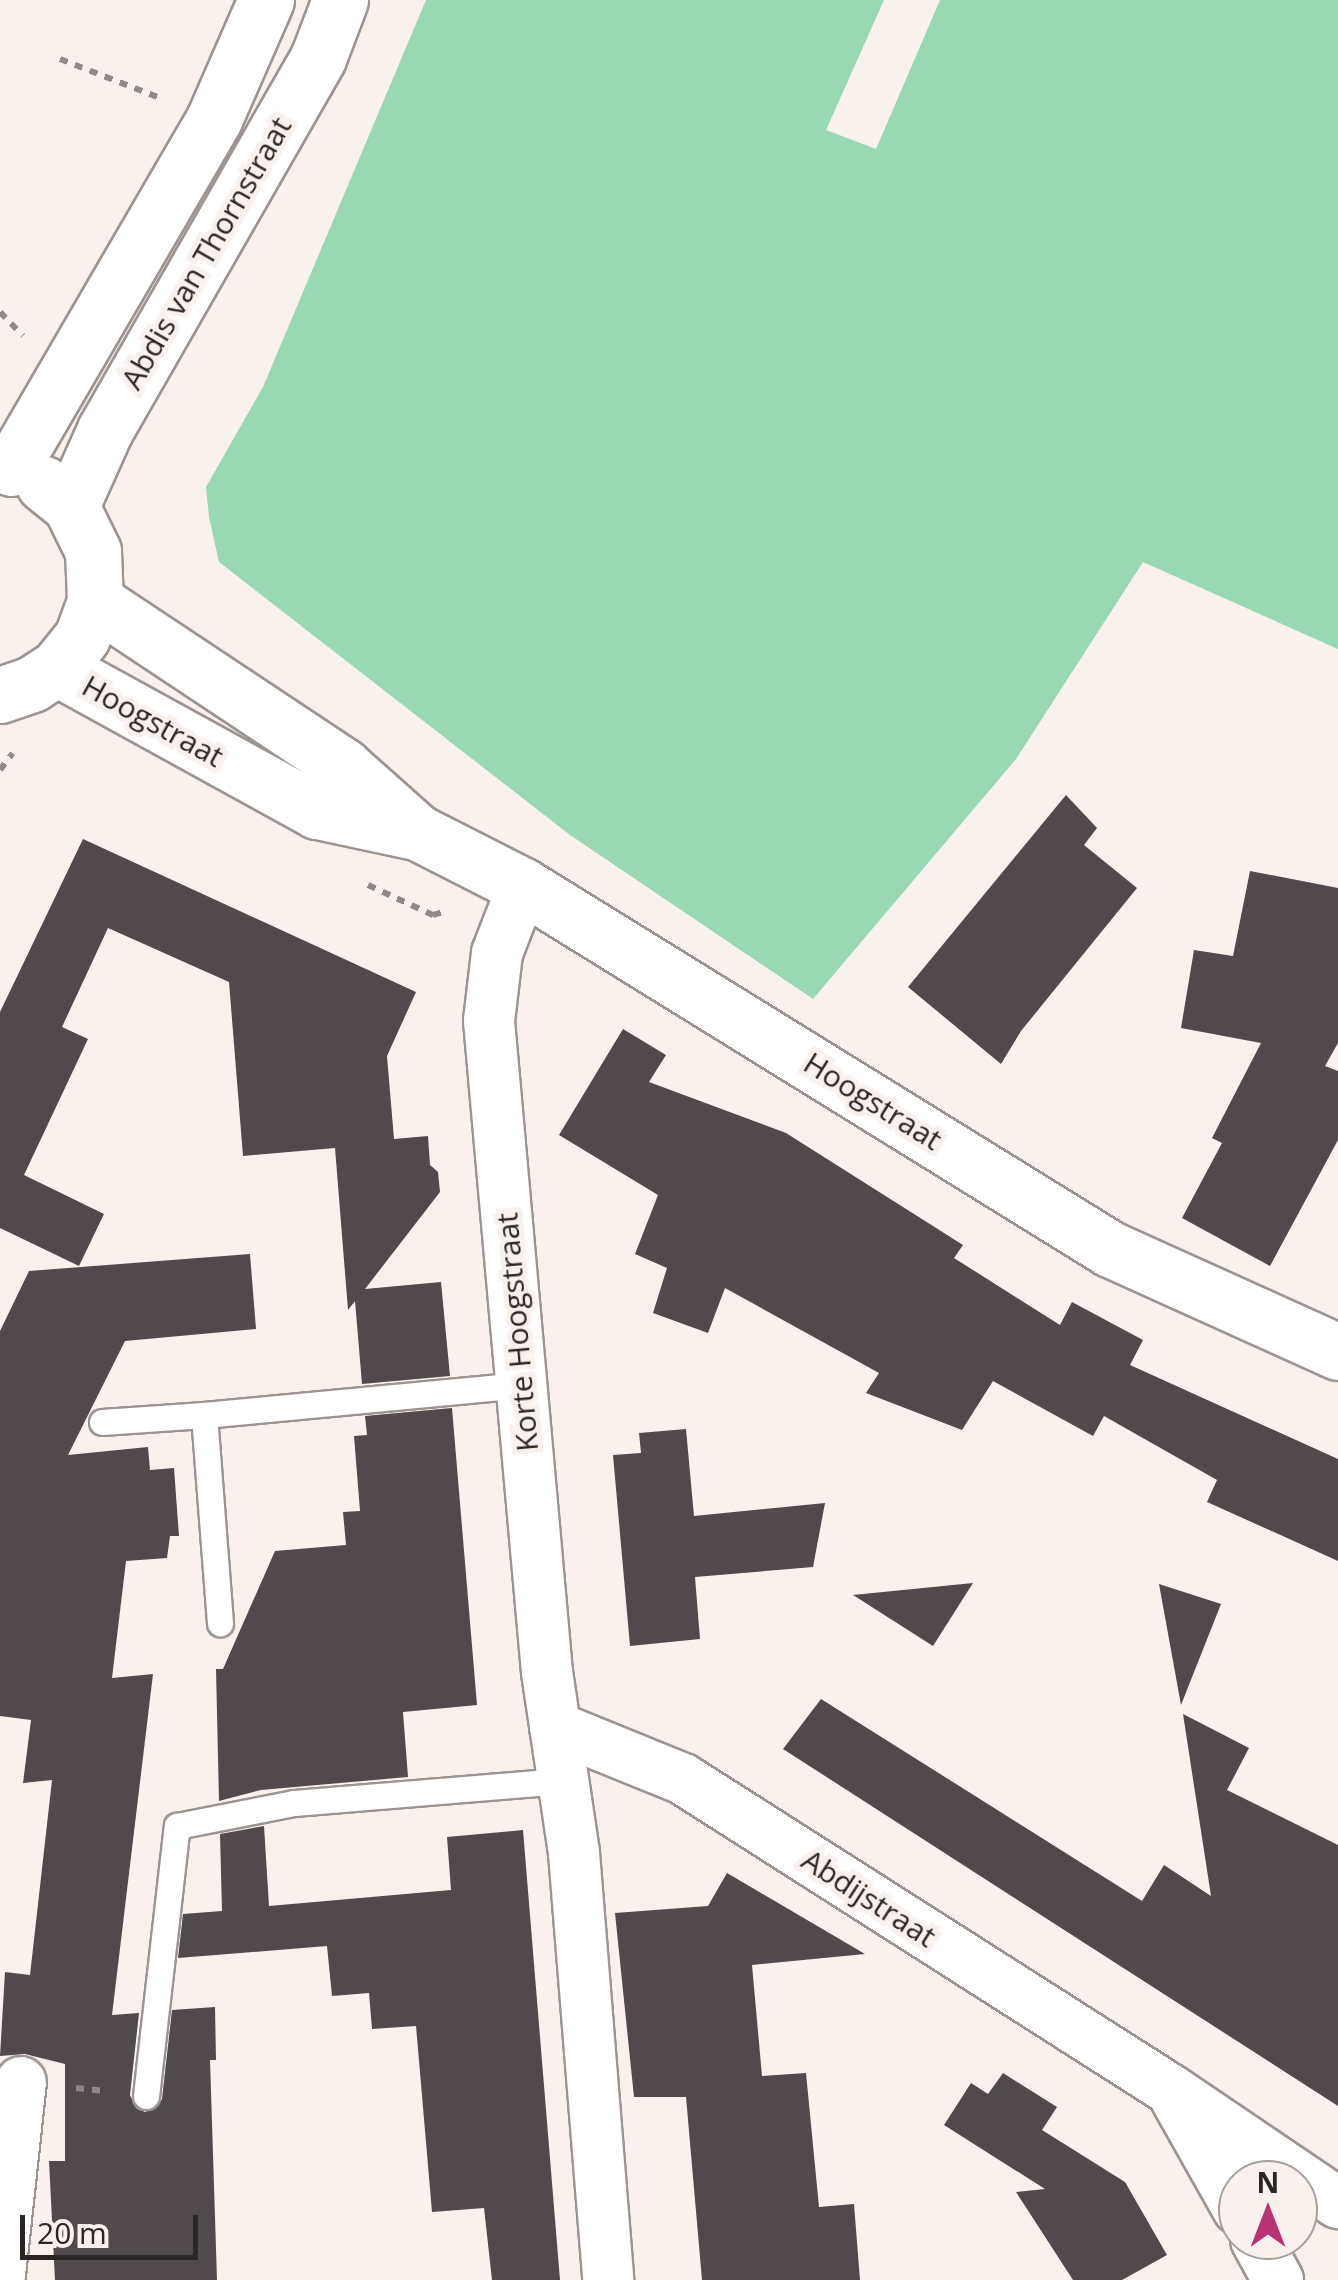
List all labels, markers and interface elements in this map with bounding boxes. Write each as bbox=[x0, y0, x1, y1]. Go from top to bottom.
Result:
street label: Abdis van Thornstraat bbox=[113, 111, 299, 395]
street label: Hoogstraat bbox=[76, 667, 230, 775]
street label: Hoogstraat bbox=[797, 1044, 949, 1158]
street label: Korte Hoogstraat bbox=[489, 1211, 545, 1453]
street label: Abdijstraat bbox=[795, 1841, 943, 1955]
north arrow bbox=[1218, 2160, 1318, 2260]
text: N bbox=[1257, 2163, 1279, 2201]
scale bar bbox=[25, 2195, 202, 2257]
text: 20 m bbox=[37, 2212, 107, 2253]

